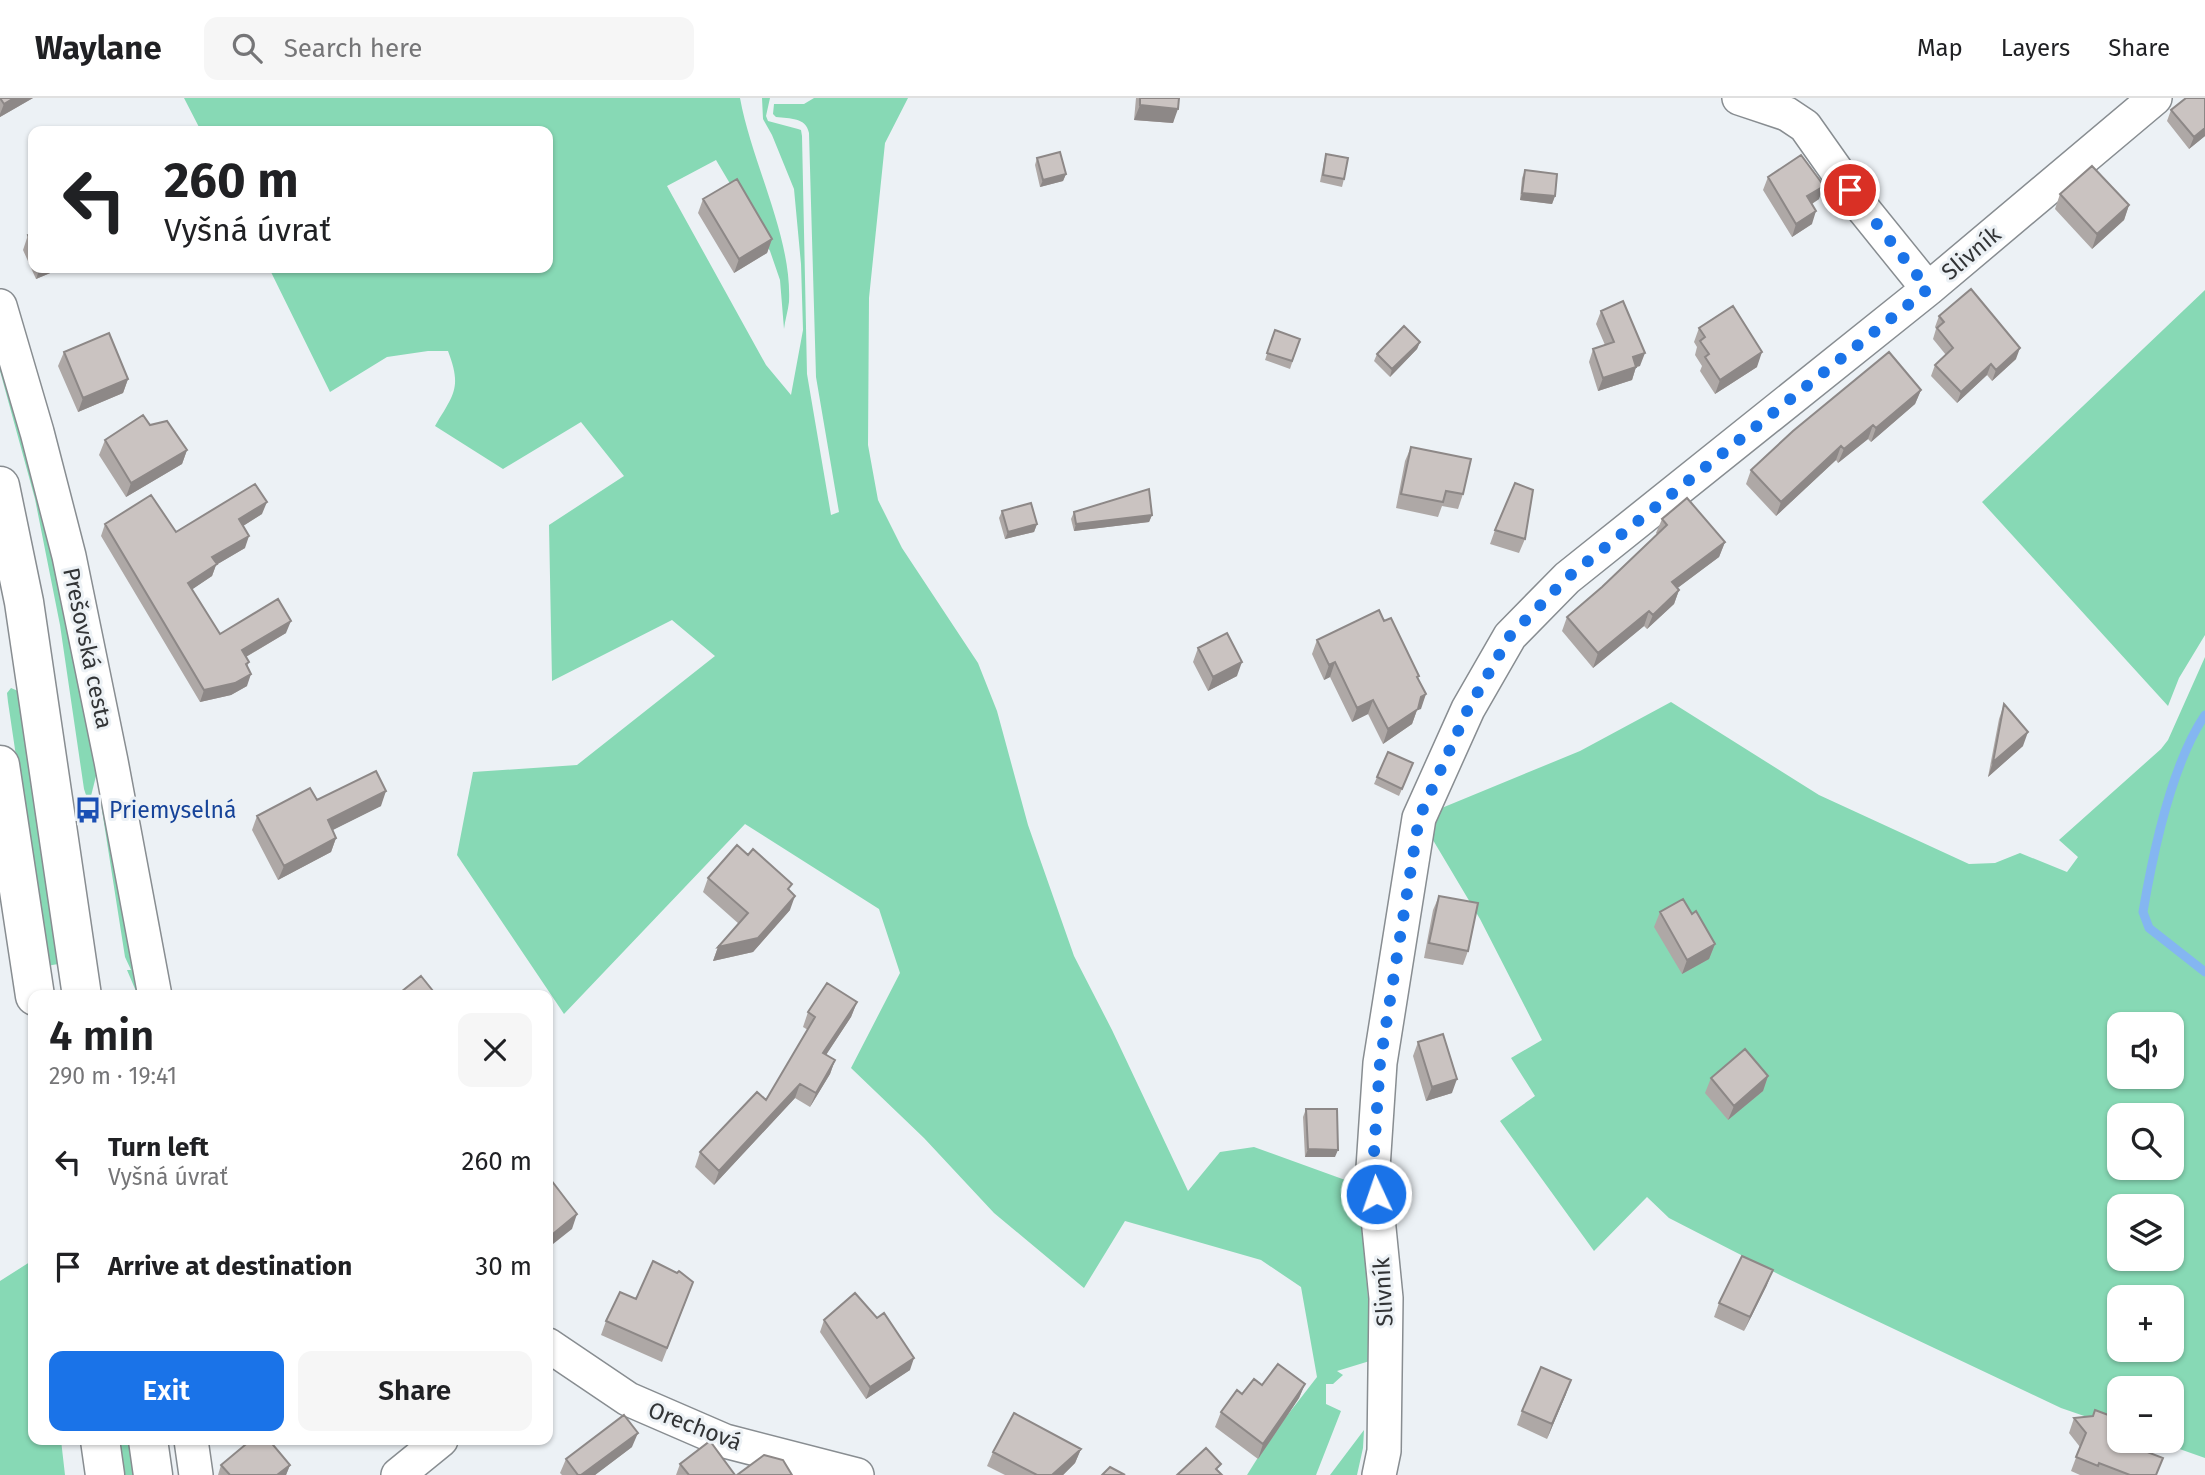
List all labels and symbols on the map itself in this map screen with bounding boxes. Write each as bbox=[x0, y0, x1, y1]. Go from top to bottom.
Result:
pin bbox=[1820, 160, 1880, 220]
street label: Slivník bbox=[1936, 220, 2007, 286]
street label: Prešovská cesta bbox=[57, 565, 119, 731]
bus stop icon: Priemyselná bbox=[73, 795, 103, 825]
place label: Priemyselná bbox=[109, 796, 237, 824]
position arrow bbox=[1339, 1157, 1413, 1231]
street label: Slivník bbox=[1367, 1257, 1399, 1327]
street label: Orechová bbox=[644, 1395, 746, 1457]

